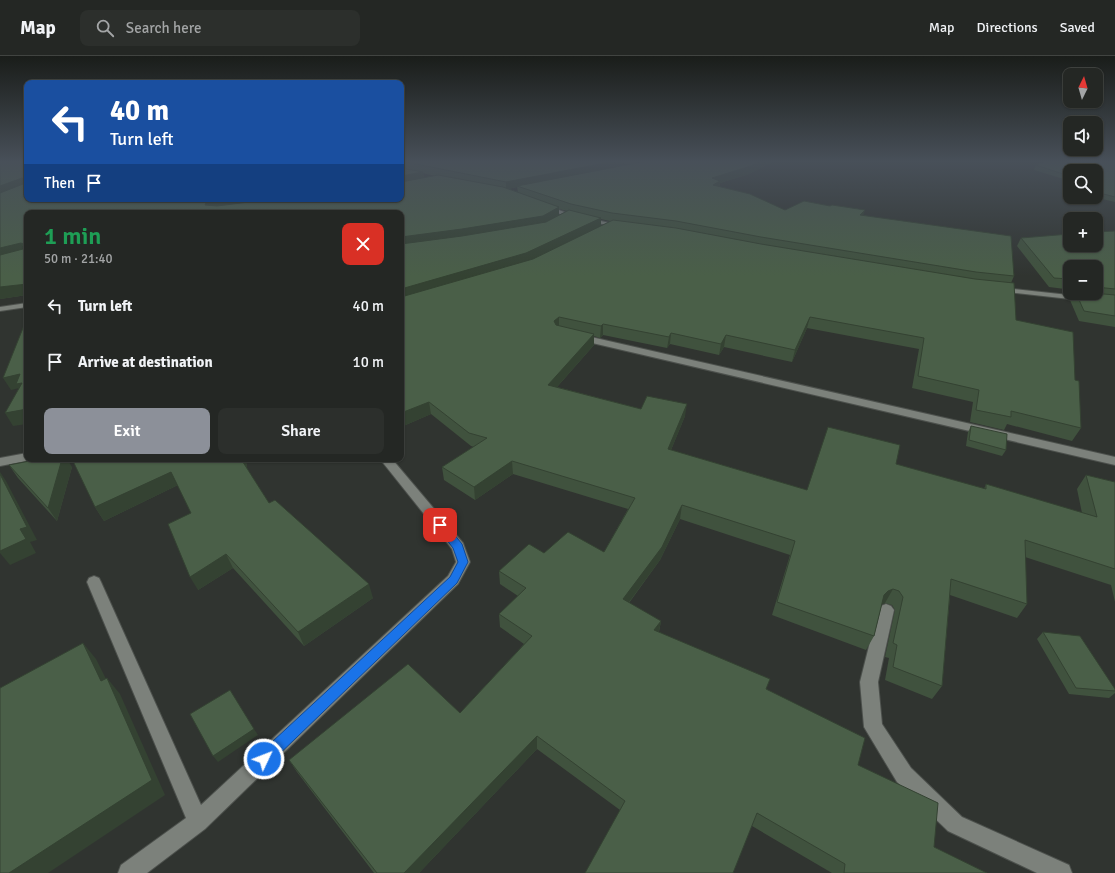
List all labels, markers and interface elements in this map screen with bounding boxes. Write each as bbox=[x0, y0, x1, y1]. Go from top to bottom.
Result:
search box bbox=[80, 10, 360, 46]
text: Map bbox=[20, 16, 56, 40]
icon: search bbox=[94, 17, 116, 39]
text: Search here bbox=[126, 19, 201, 37]
text: Map bbox=[929, 19, 955, 36]
text: Directions bbox=[977, 19, 1038, 36]
text: Saved bbox=[1060, 19, 1095, 36]
north arrow bbox=[1063, 68, 1103, 108]
map controls bbox=[1063, 68, 1103, 300]
text: 40 m bbox=[110, 94, 169, 128]
icon: left bbox=[44, 96, 96, 148]
button: sound bbox=[1063, 116, 1103, 156]
text: Turn left bbox=[110, 128, 173, 150]
button: search bbox=[1063, 164, 1103, 204]
icon: arrive bbox=[83, 172, 105, 194]
text: Then bbox=[44, 174, 75, 192]
button: + bbox=[1063, 212, 1103, 252]
text: 1 min bbox=[44, 221, 101, 251]
button: close bbox=[342, 223, 384, 265]
text: 50 m · 21:40 bbox=[44, 251, 113, 267]
button: − bbox=[1063, 260, 1103, 300]
icon: left bbox=[44, 295, 66, 317]
text: Turn left bbox=[78, 297, 132, 315]
text: 40 m bbox=[353, 297, 384, 315]
icon: arrive bbox=[44, 351, 66, 373]
text: Arrive at destination bbox=[78, 353, 213, 371]
text: 10 m bbox=[353, 353, 384, 371]
button: Exit bbox=[44, 408, 210, 454]
button: Share bbox=[218, 408, 384, 454]
pin bbox=[423, 508, 457, 542]
icon: arrive bbox=[429, 514, 451, 536]
position arrow bbox=[243, 738, 285, 780]

